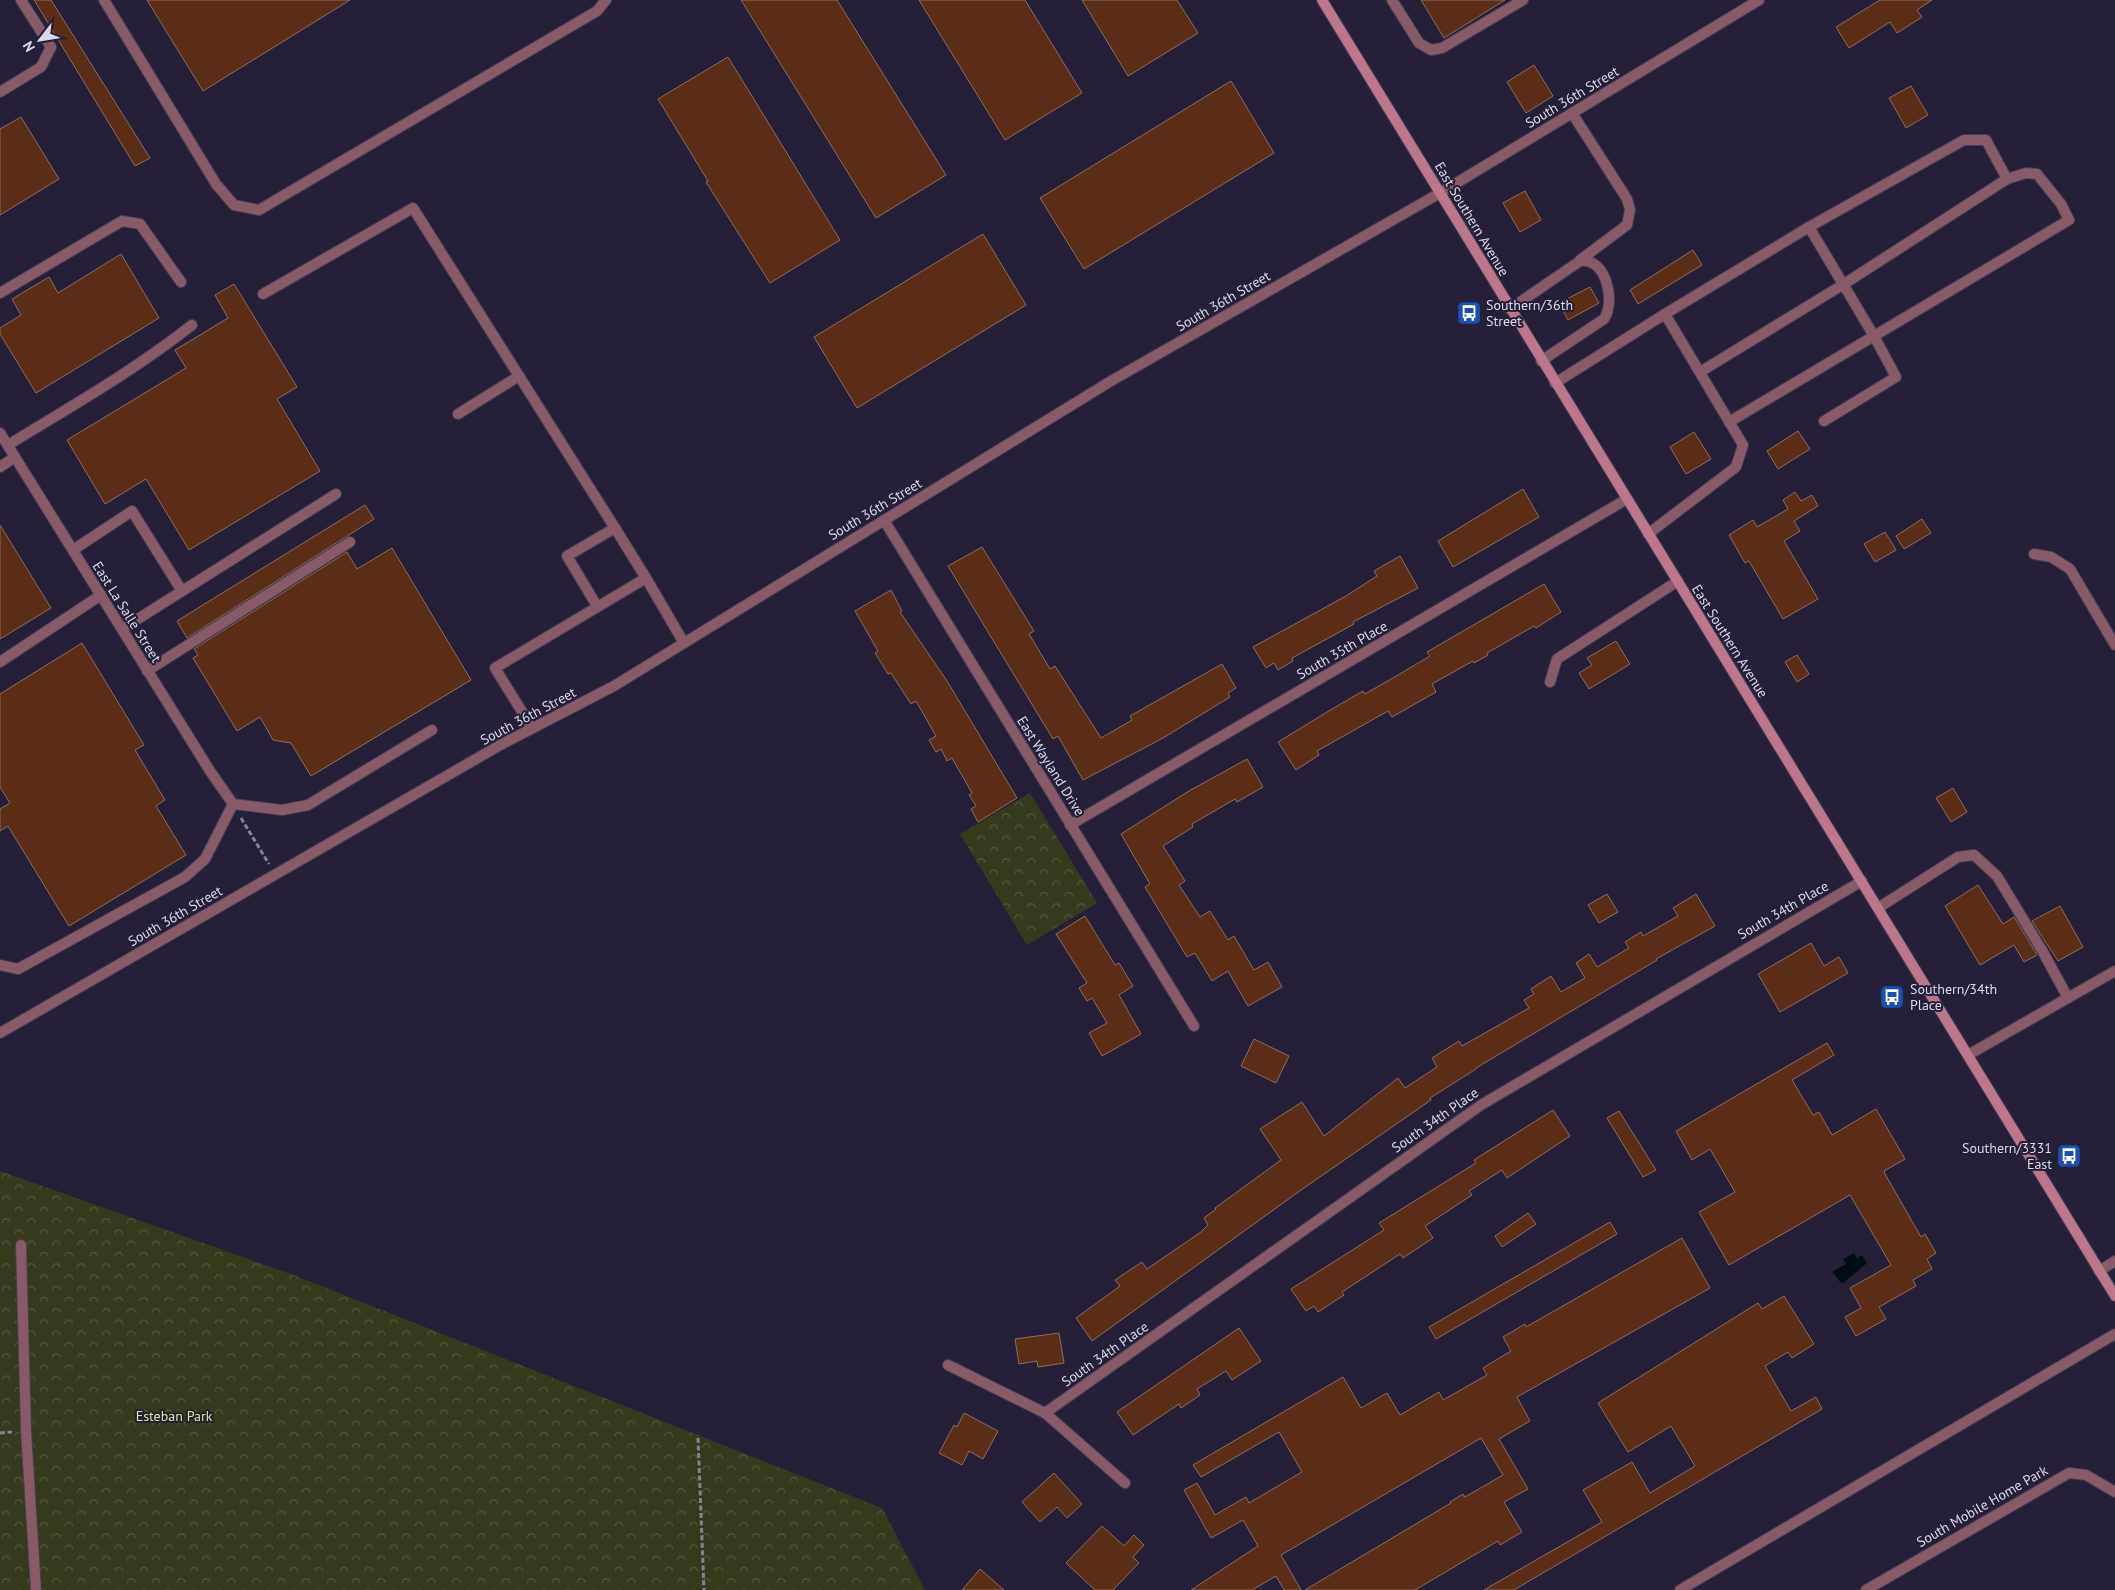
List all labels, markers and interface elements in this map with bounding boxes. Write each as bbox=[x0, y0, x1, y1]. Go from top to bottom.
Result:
north arrow bbox=[15, 15, 65, 65]
text: N bbox=[19, 38, 39, 55]
street label: South 36th Street bbox=[1522, 62, 1622, 132]
street label: East Southern Avenue bbox=[1431, 159, 1513, 279]
street label: South 36th Street bbox=[1173, 267, 1274, 335]
place label: Southern/36th Street bbox=[1486, 296, 1573, 330]
bus stop icon: Southern/36th Street bbox=[1456, 300, 1482, 326]
street label: South 36th Street bbox=[825, 474, 925, 544]
street label: East La Salle Street bbox=[89, 558, 165, 666]
street label: East Southern Avenue bbox=[1688, 581, 1772, 701]
street label: South 35th Place bbox=[1293, 617, 1391, 683]
street label: South 36th Street bbox=[477, 683, 579, 749]
street label: East Wayland Drive bbox=[1013, 713, 1089, 819]
street label: South 34th Place bbox=[1734, 877, 1832, 943]
street label: South 36th Street bbox=[125, 882, 226, 950]
place label: Southern/34th Place bbox=[1910, 980, 1997, 1014]
bus stop icon: Southern/34th Place bbox=[1879, 984, 1905, 1010]
street label: South 34th Place bbox=[1388, 1083, 1482, 1157]
place label: Southern/3331 East bbox=[1962, 1139, 2052, 1173]
bus stop icon: Southern/3331 East bbox=[2056, 1143, 2082, 1169]
street label: South 34th Place bbox=[1058, 1317, 1152, 1391]
park label: Esteban Park bbox=[136, 1407, 213, 1425]
street label: South Mobile Home Park bbox=[1913, 1461, 2051, 1551]

